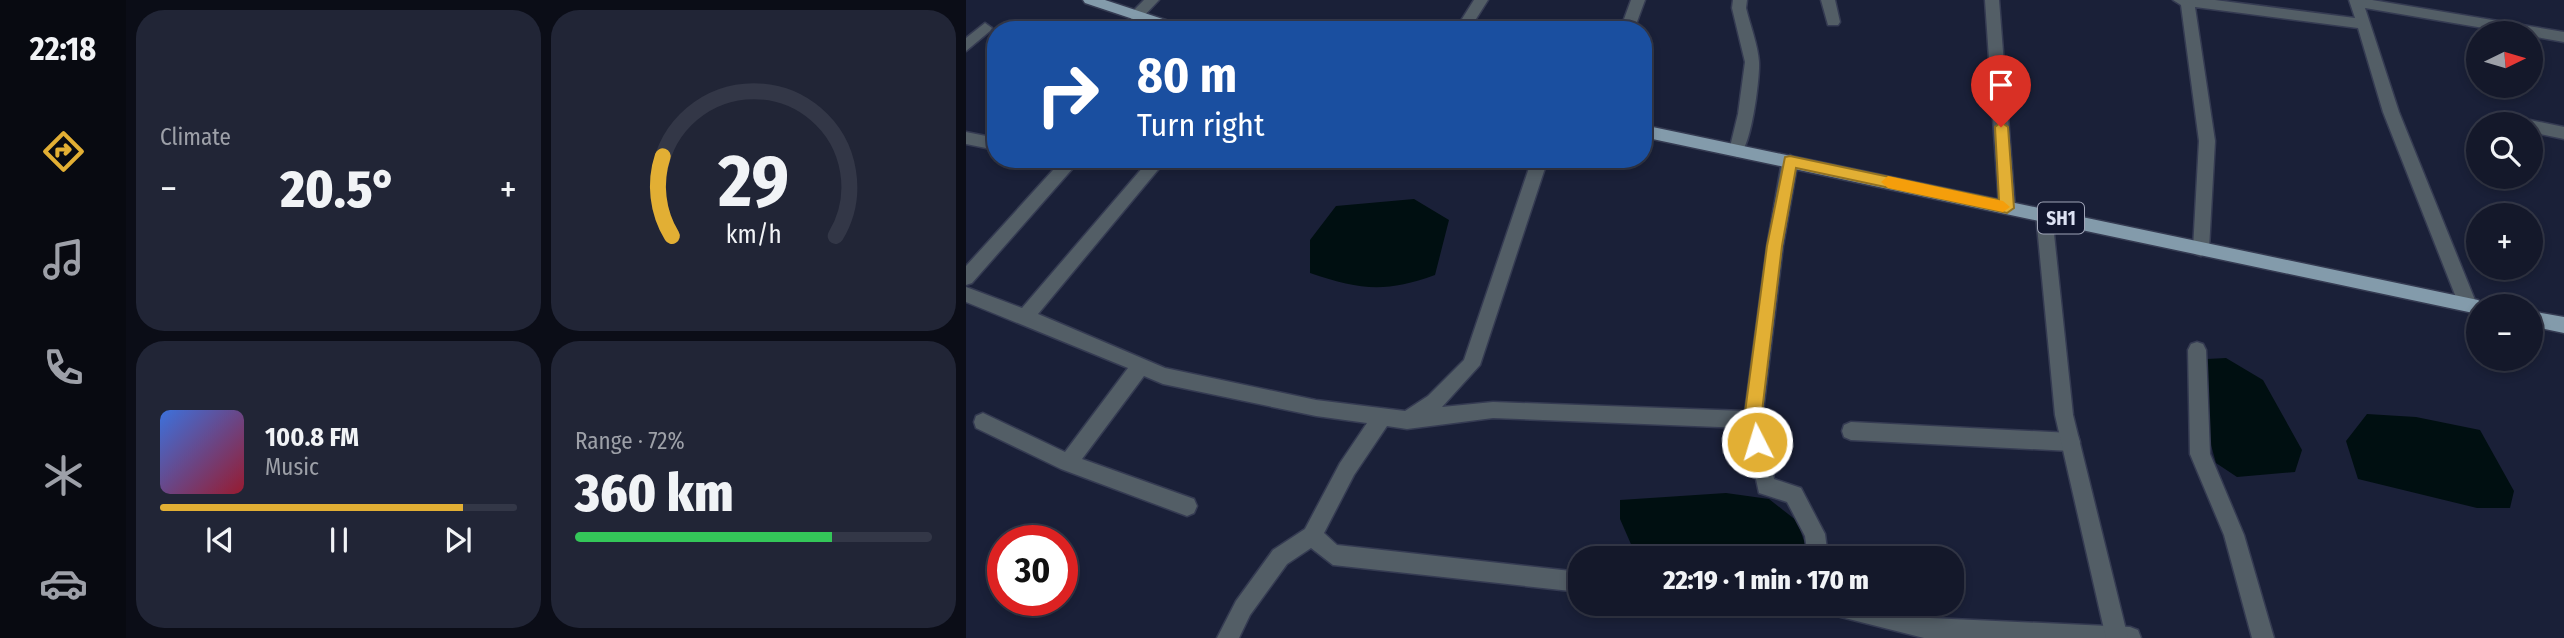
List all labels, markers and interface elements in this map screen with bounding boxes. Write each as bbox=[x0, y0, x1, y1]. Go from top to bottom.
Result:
north arrow bbox=[2466, 21, 2543, 98]
map controls bbox=[2466, 21, 2543, 371]
text: 22:18 bbox=[30, 30, 96, 68]
text: 80 m bbox=[1137, 46, 1237, 105]
icon: right bbox=[1022, 49, 1113, 140]
pin bbox=[1971, 55, 2031, 127]
icon: arrive bbox=[1982, 66, 2020, 104]
text: Turn right bbox=[1137, 106, 1264, 144]
button: search bbox=[2466, 112, 2543, 189]
text: Climate bbox=[160, 123, 231, 151]
icon: directions bbox=[39, 127, 88, 176]
text: 29 bbox=[717, 139, 789, 226]
text: 20.5° bbox=[281, 158, 396, 221]
text: − bbox=[160, 166, 177, 212]
text: + bbox=[500, 166, 517, 212]
road number: SH1 bbox=[2038, 202, 2084, 233]
button: + bbox=[2466, 203, 2543, 280]
text: km/h bbox=[726, 220, 781, 250]
icon: music bbox=[39, 235, 88, 284]
button: − bbox=[2466, 294, 2543, 371]
icon: phone bbox=[39, 343, 88, 392]
position arrow bbox=[1720, 405, 1794, 479]
text: 100.8 FM bbox=[265, 422, 359, 453]
text: Range · 72% bbox=[575, 427, 685, 455]
icon: climate bbox=[39, 451, 88, 500]
text: Music bbox=[265, 453, 319, 481]
text: 360 km bbox=[575, 462, 734, 525]
icon: previous bbox=[201, 521, 239, 559]
icon: pause bbox=[320, 521, 358, 559]
icon: next bbox=[439, 521, 477, 559]
speed limit sign: 30 bbox=[987, 525, 1078, 616]
icon: car bbox=[39, 559, 88, 608]
text: 22:19 · 1 min · 170 m bbox=[1663, 565, 1869, 596]

